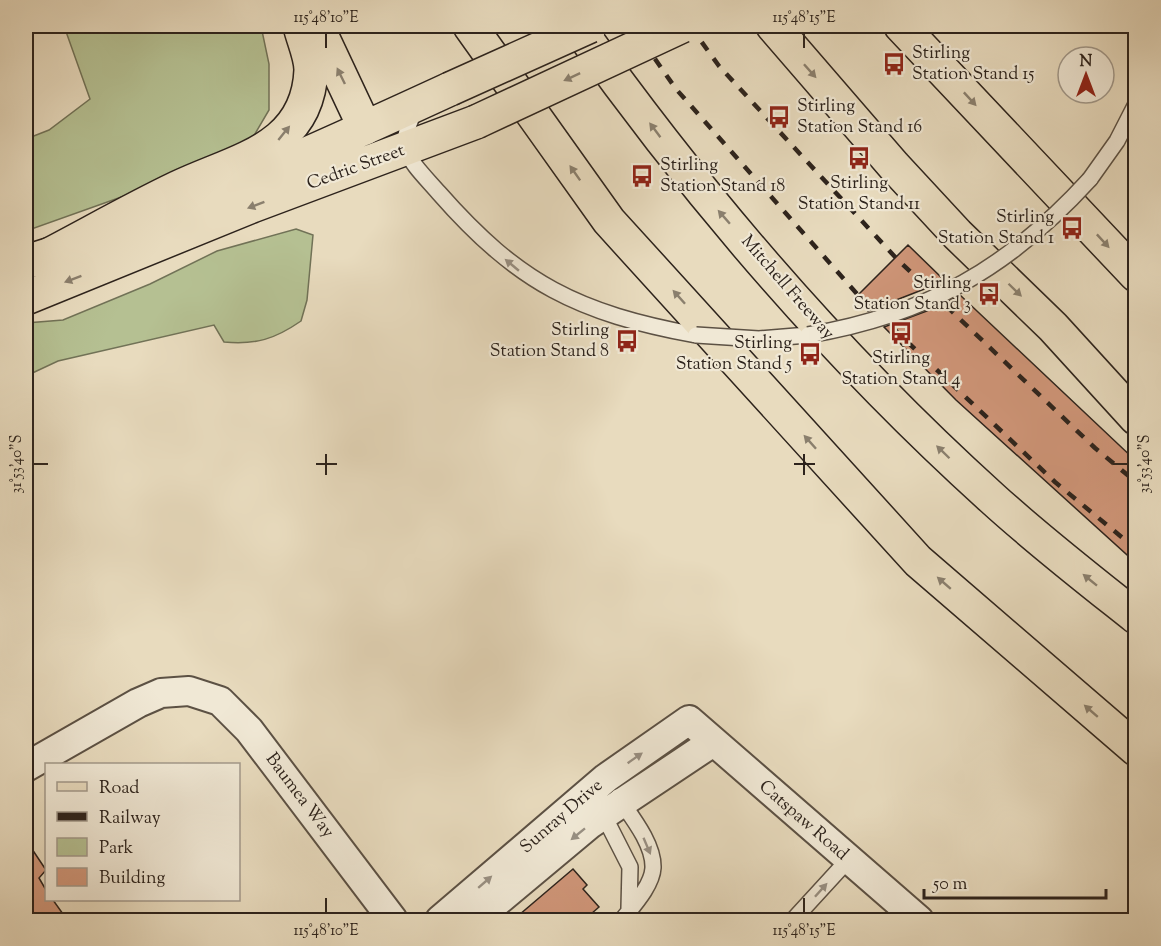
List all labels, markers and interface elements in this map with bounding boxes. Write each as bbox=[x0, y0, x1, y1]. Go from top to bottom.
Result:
text: 115°48'10"E bbox=[293, 8, 359, 29]
text: 115°48'15"E bbox=[773, 8, 835, 29]
place label: Stirling Station Stand 15 bbox=[912, 41, 1034, 88]
north arrow bbox=[1056, 45, 1116, 105]
bus stop icon: Stirling Station Stand 15 bbox=[881, 51, 907, 77]
text: N bbox=[1080, 51, 1093, 74]
one-way arrow bbox=[803, 63, 816, 78]
one-way arrow bbox=[337, 68, 346, 85]
one-way arrow bbox=[563, 72, 580, 81]
one-way arrow bbox=[962, 91, 976, 105]
place label: Stirling Station Stand 16 bbox=[797, 94, 922, 141]
bus stop icon: Stirling Station Stand 16 bbox=[766, 104, 792, 130]
one-way arrow bbox=[650, 122, 662, 137]
one-way arrow bbox=[278, 125, 290, 140]
street label: Cedric Street bbox=[303, 138, 409, 198]
bus stop icon: Stirling Station Stand 11 bbox=[846, 145, 872, 171]
place label: Stirling Station Stand 18 bbox=[660, 153, 785, 200]
bus stop icon: Stirling Station Stand 18 bbox=[629, 163, 655, 189]
one-way arrow bbox=[569, 166, 581, 182]
place label: Stirling Station Stand 11 bbox=[798, 171, 920, 218]
one-way arrow bbox=[247, 201, 265, 210]
place label: Stirling Station Stand 1 bbox=[938, 205, 1054, 252]
one-way arrow bbox=[718, 209, 731, 225]
bus stop icon: Stirling Station Stand 1 bbox=[1059, 215, 1085, 241]
street label: Mitchell Freeway bbox=[734, 230, 840, 346]
one-way arrow bbox=[1096, 233, 1110, 248]
one-way arrow bbox=[505, 260, 520, 272]
place label: Stirling Station Stand 3 bbox=[854, 271, 971, 318]
one-way arrow bbox=[64, 275, 82, 285]
bus stop icon: Stirling Station Stand 3 bbox=[976, 281, 1002, 307]
one-way arrow bbox=[1007, 283, 1022, 297]
one-way arrow bbox=[673, 290, 686, 305]
place label: Stirling Station Stand 8 bbox=[490, 318, 609, 365]
bus stop icon: Stirling Station Stand 4 bbox=[888, 320, 914, 346]
bus stop icon: Stirling Station Stand 8 bbox=[614, 328, 640, 354]
place label: Stirling Station Stand 5 bbox=[676, 331, 792, 378]
bus stop icon: Stirling Station Stand 5 bbox=[797, 341, 823, 367]
place label: Stirling Station Stand 4 bbox=[841, 346, 961, 393]
text: 31°53'40"S bbox=[7, 434, 28, 493]
one-way arrow bbox=[803, 434, 817, 449]
text: 31°53'40"S bbox=[1135, 434, 1156, 493]
one-way arrow bbox=[937, 445, 951, 459]
one-way arrow bbox=[1082, 573, 1098, 586]
one-way arrow bbox=[937, 577, 952, 590]
one-way arrow bbox=[1084, 705, 1099, 718]
street label: Baumea Way bbox=[258, 748, 340, 844]
one-way arrow bbox=[627, 753, 643, 764]
legend bbox=[45, 763, 240, 901]
street label: Sunray Drive bbox=[515, 774, 609, 860]
street label: Catspaw Road bbox=[752, 775, 854, 867]
text: Road bbox=[99, 776, 139, 802]
text: Railway bbox=[99, 806, 161, 832]
one-way arrow bbox=[570, 827, 586, 840]
text: Park bbox=[99, 836, 134, 862]
one-way arrow bbox=[642, 838, 652, 856]
scale bar bbox=[924, 862, 1106, 900]
text: Building bbox=[99, 866, 165, 892]
text: 50 m bbox=[932, 872, 968, 898]
one-way arrow bbox=[477, 876, 493, 889]
one-way arrow bbox=[813, 883, 827, 897]
text: 115°48'10"E bbox=[293, 921, 359, 942]
text: 115°48'15"E bbox=[773, 921, 835, 942]

